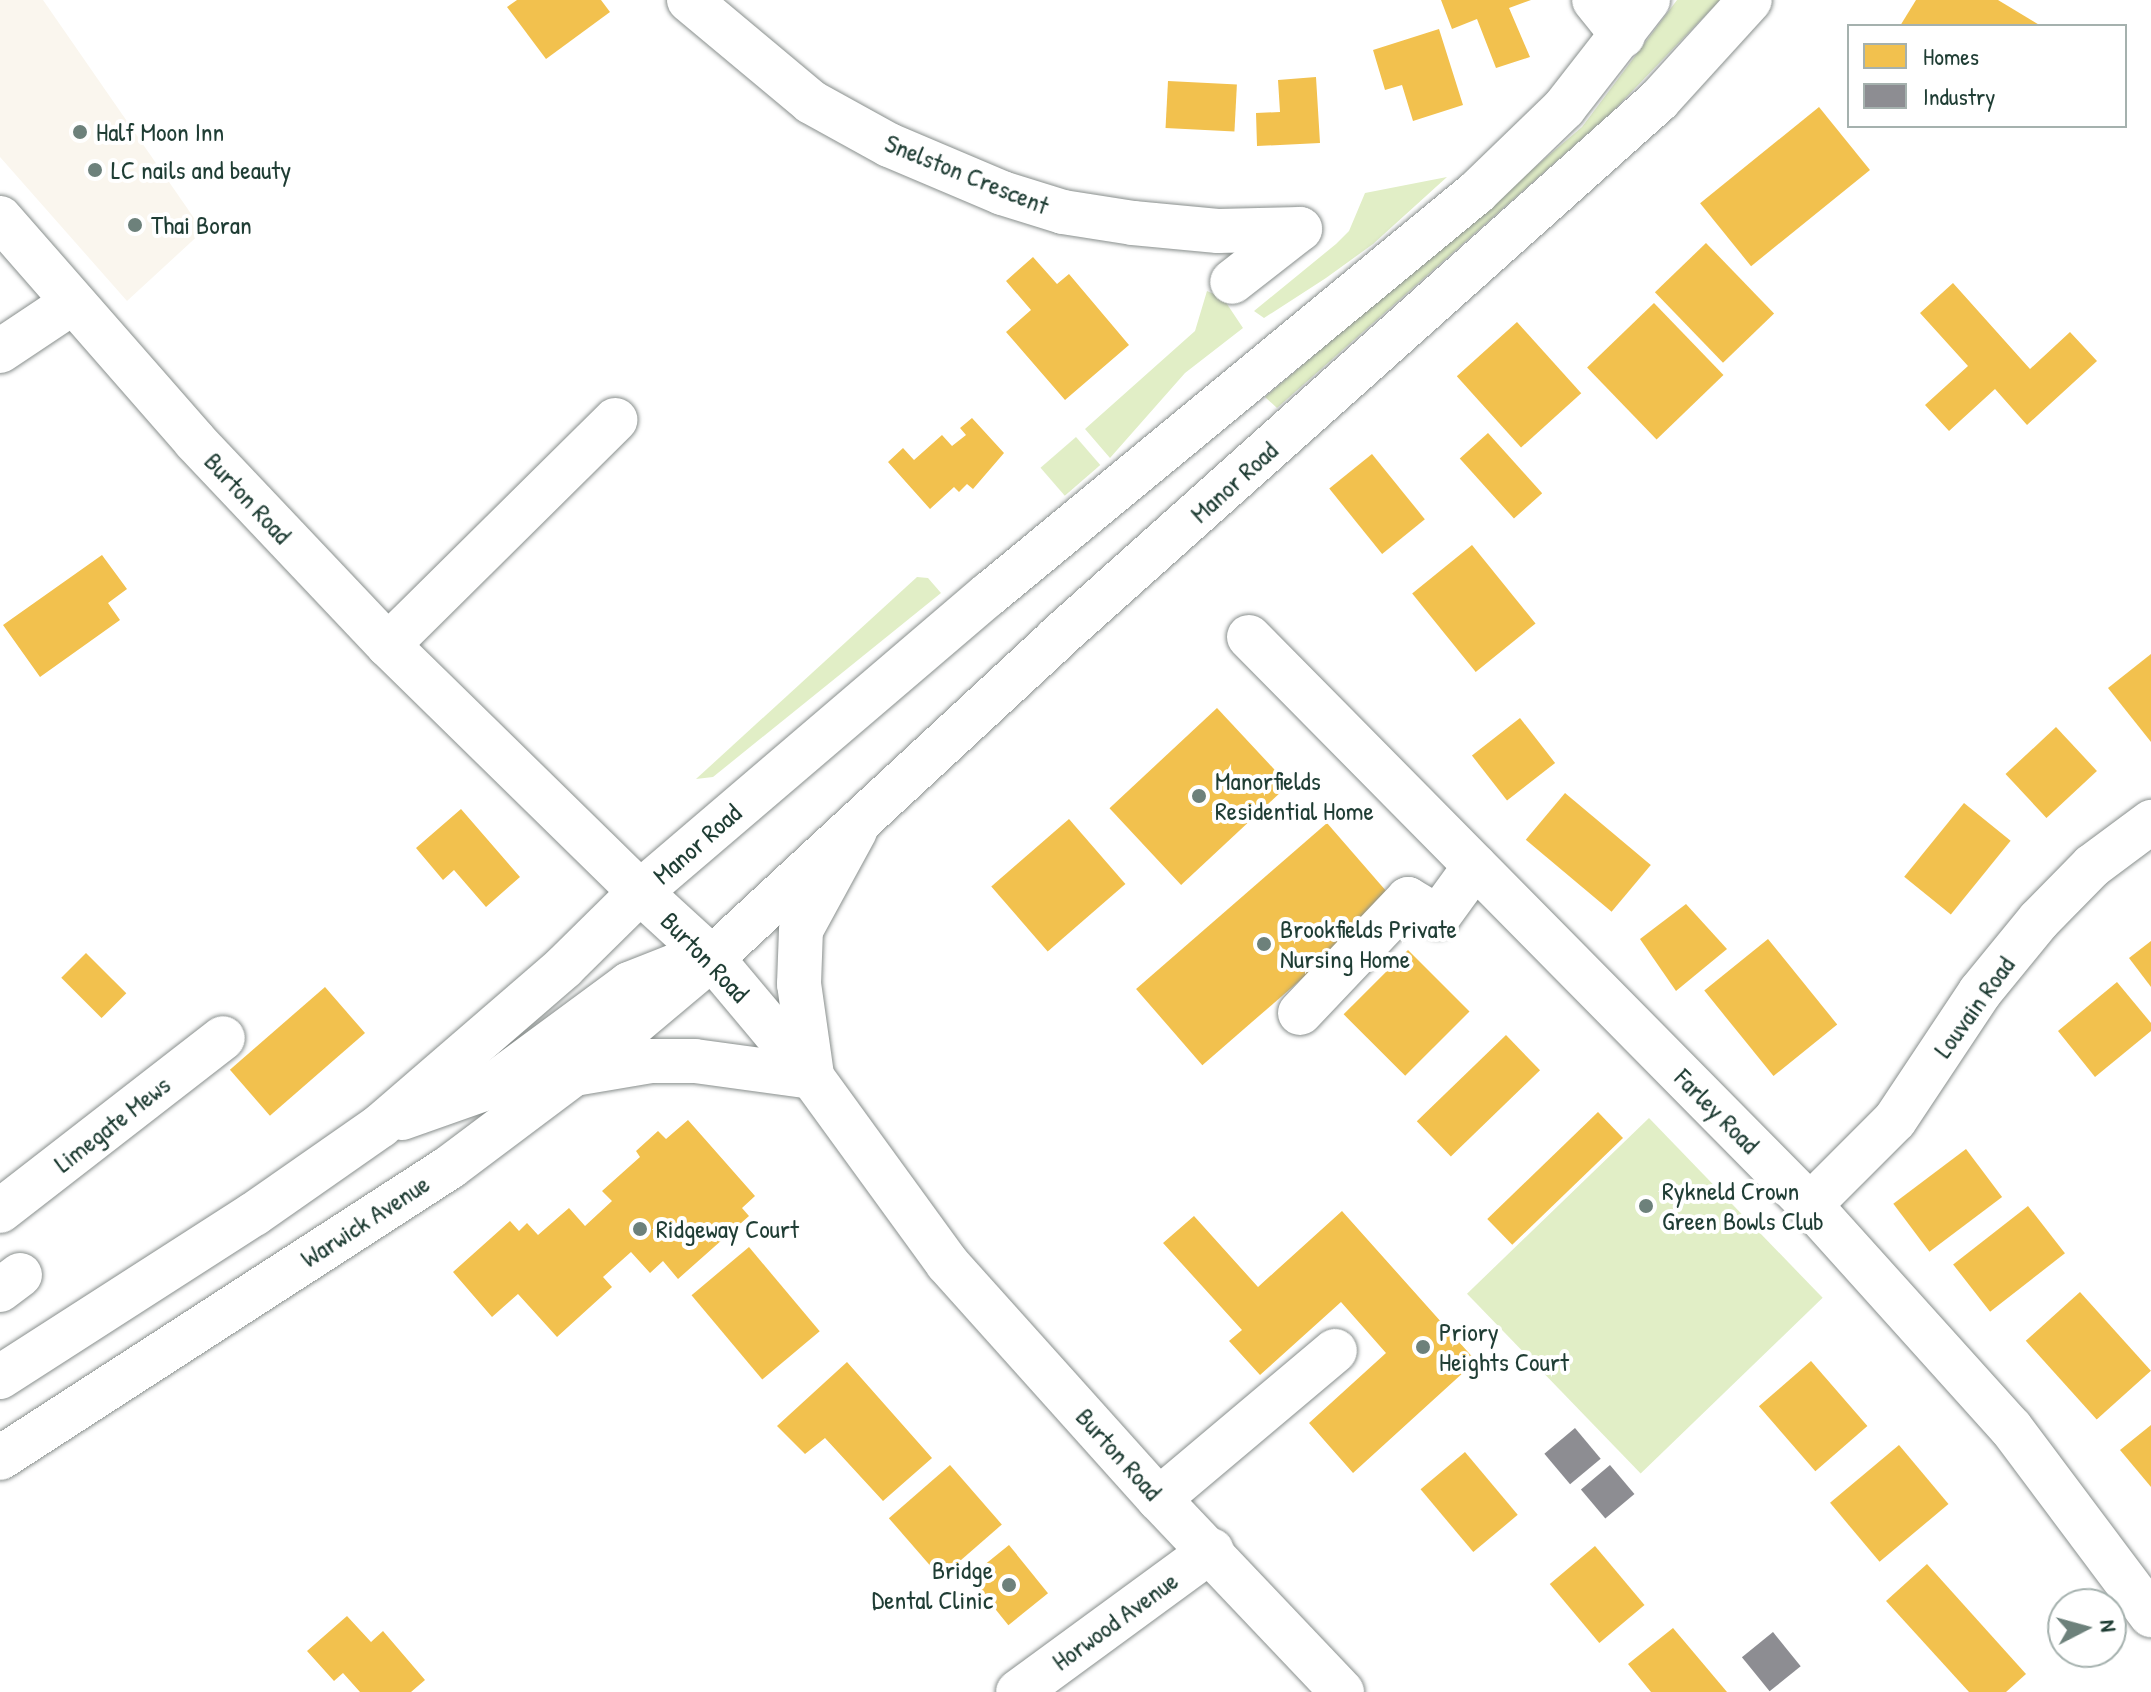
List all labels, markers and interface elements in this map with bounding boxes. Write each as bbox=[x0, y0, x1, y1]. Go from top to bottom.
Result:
legend bbox=[1847, 24, 2127, 128]
text: Homes bbox=[1923, 40, 1979, 72]
text: Industry bbox=[1923, 80, 1995, 112]
place label: Half Moon Inn bbox=[96, 116, 224, 148]
marker: Half Moon Inn bbox=[71, 123, 89, 141]
street label: Snelston Crescent bbox=[881, 127, 1053, 221]
place label: LC nails and beauty bbox=[111, 154, 291, 186]
marker: LC nails and beauty bbox=[86, 161, 104, 179]
place label: Thai Boran bbox=[151, 209, 252, 241]
marker: Thai Boran bbox=[126, 216, 144, 234]
street label: Manor Road bbox=[1184, 435, 1284, 529]
street label: Burton Road bbox=[198, 446, 298, 550]
place label: Manorfields Residential Home bbox=[1215, 765, 1374, 826]
marker: Manorfields Residential Home bbox=[1190, 787, 1208, 805]
street label: Manor Road bbox=[647, 797, 747, 891]
street label: Burton Road bbox=[654, 905, 756, 1009]
place label: Brookfields Private Nursing Home bbox=[1280, 913, 1457, 974]
marker: Brookfields Private Nursing Home bbox=[1255, 935, 1273, 953]
street label: Louvain Road bbox=[1927, 950, 2021, 1064]
street label: Farley Road bbox=[1668, 1062, 1766, 1160]
street label: Limegate Mews bbox=[48, 1069, 176, 1179]
street label: Warwick Avenue bbox=[295, 1168, 435, 1274]
place label: Rykneld Crown Green Bowls Club bbox=[1662, 1175, 1824, 1236]
marker: Rykneld Crown Green Bowls Club bbox=[1637, 1197, 1655, 1215]
place label: Ridgeway Court bbox=[656, 1213, 799, 1245]
marker: Ridgeway Court bbox=[631, 1220, 649, 1238]
place label: Priory Heights Court bbox=[1439, 1316, 1569, 1378]
marker: Priory Heights Court bbox=[1414, 1338, 1432, 1356]
street label: Burton Road bbox=[1069, 1401, 1169, 1507]
place label: Bridge Dental Clinic bbox=[872, 1554, 993, 1616]
street label: Horwood Avenue bbox=[1046, 1565, 1184, 1677]
marker: Bridge Dental Clinic bbox=[1000, 1576, 1018, 1594]
north arrow bbox=[2047, 1588, 2127, 1668]
text: N bbox=[2093, 1618, 2124, 1633]

